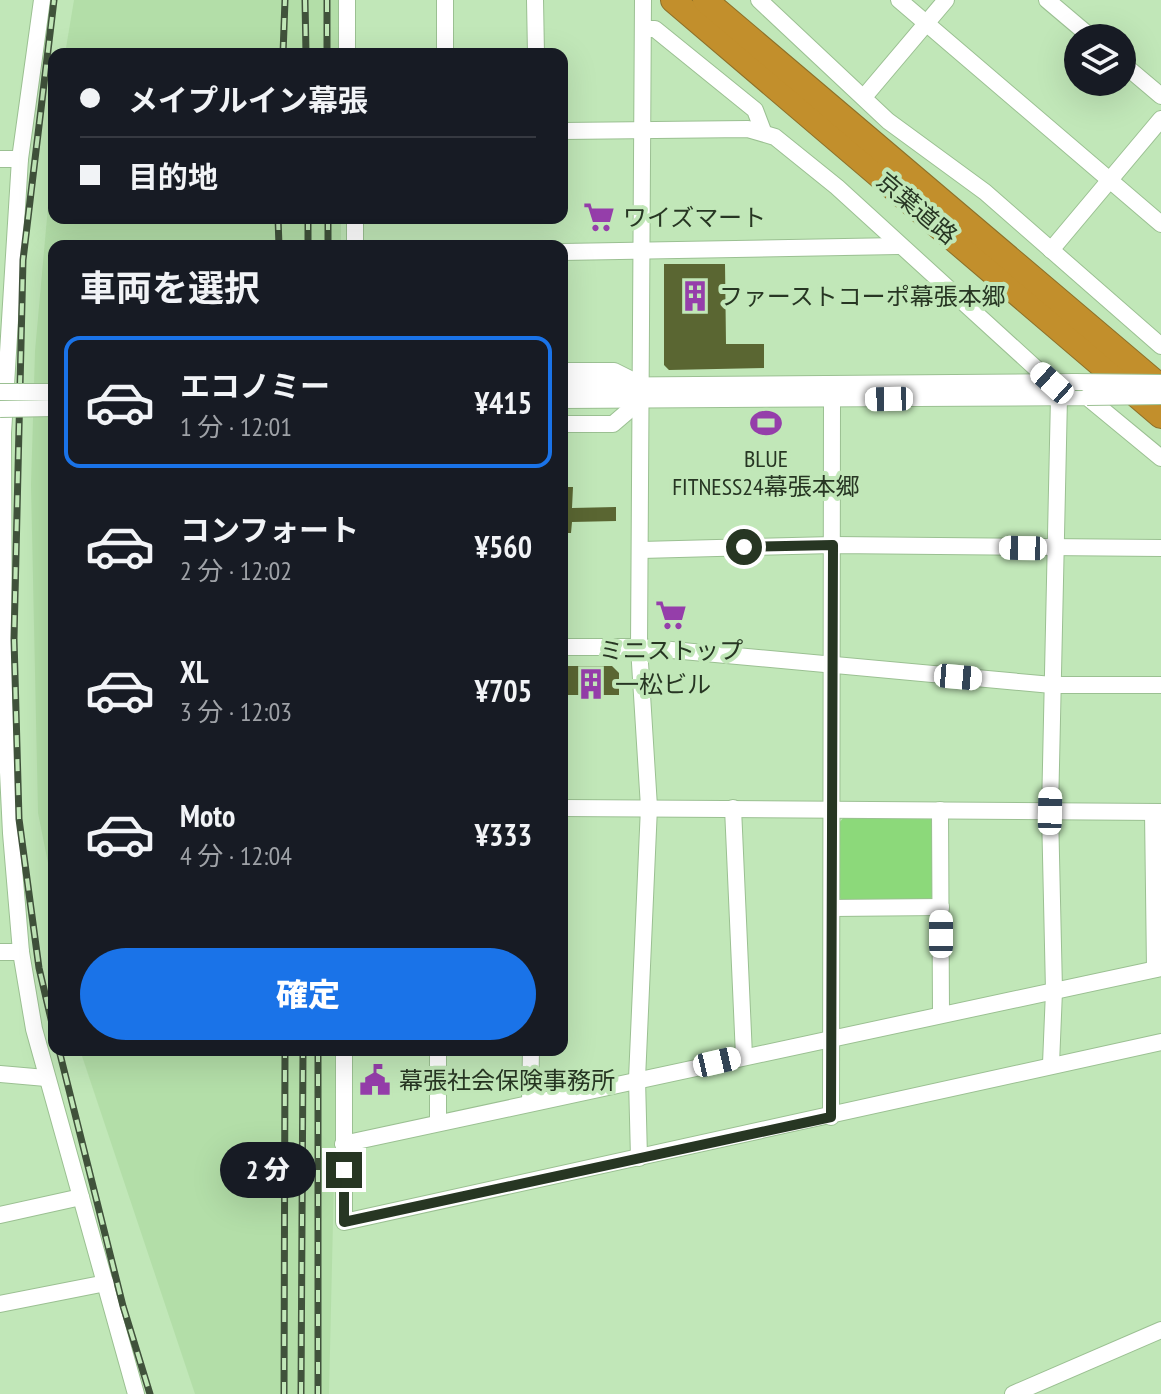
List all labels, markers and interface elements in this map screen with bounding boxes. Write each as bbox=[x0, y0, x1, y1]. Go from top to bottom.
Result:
map controls bbox=[1064, 24, 1136, 96]
button: layers bbox=[1064, 24, 1136, 96]
text: メイプルイン幕張 bbox=[128, 80, 368, 119]
text: 目的地 bbox=[128, 157, 218, 196]
street label: 京葉道路 bbox=[870, 165, 964, 251]
supermarket icon: ワイズマート bbox=[582, 200, 616, 234]
place label: ワイズマート bbox=[623, 202, 766, 233]
text: 車両を選択 bbox=[80, 264, 260, 311]
building icon: ファーストコーポ幕張本郷 bbox=[678, 279, 712, 313]
place label: ファーストコーポ幕張本郷 bbox=[719, 281, 1006, 312]
car bbox=[1026, 358, 1078, 408]
icon: car bbox=[84, 366, 156, 438]
text: エコノミー bbox=[180, 366, 330, 405]
text: ¥415 bbox=[475, 383, 532, 422]
car bbox=[865, 387, 913, 411]
sports icon: BLUE FITNESS24幕張本郷 bbox=[749, 406, 783, 440]
text: 1 分 · 12:01 bbox=[180, 410, 292, 443]
place label: BLUE FITNESS24幕張本郷 bbox=[672, 443, 860, 502]
icon: car bbox=[84, 510, 156, 582]
text: コンフォート bbox=[180, 510, 359, 549]
text: ¥560 bbox=[475, 527, 532, 566]
route start bbox=[726, 529, 762, 565]
car bbox=[999, 536, 1047, 560]
text: 2 分 · 12:02 bbox=[180, 554, 292, 587]
supermarket icon: ミニストップ bbox=[654, 598, 688, 632]
place label: ミニストップ bbox=[599, 635, 743, 666]
text: XL bbox=[180, 652, 209, 691]
icon: car bbox=[84, 654, 156, 726]
car bbox=[933, 663, 983, 691]
building icon: 一松ビル bbox=[574, 667, 608, 701]
place label: 一松ビル bbox=[615, 669, 711, 700]
text: ¥705 bbox=[475, 671, 532, 710]
text: 3 分 · 12:03 bbox=[180, 695, 292, 728]
car bbox=[1038, 787, 1062, 835]
text: Moto bbox=[180, 796, 235, 835]
icon: car bbox=[84, 798, 156, 870]
text: ¥333 bbox=[475, 815, 532, 854]
text: 4 分 · 12:04 bbox=[180, 839, 292, 872]
car bbox=[929, 910, 953, 958]
button: 確定 bbox=[80, 948, 536, 1040]
car bbox=[691, 1045, 743, 1079]
public building icon: 幕張社会保険事務所 bbox=[358, 1063, 392, 1097]
place label: 幕張社会保険事務所 bbox=[399, 1065, 615, 1096]
callout: 2 分 bbox=[220, 1142, 316, 1198]
route end bbox=[326, 1152, 362, 1188]
text: 2 分 bbox=[246, 1153, 290, 1186]

